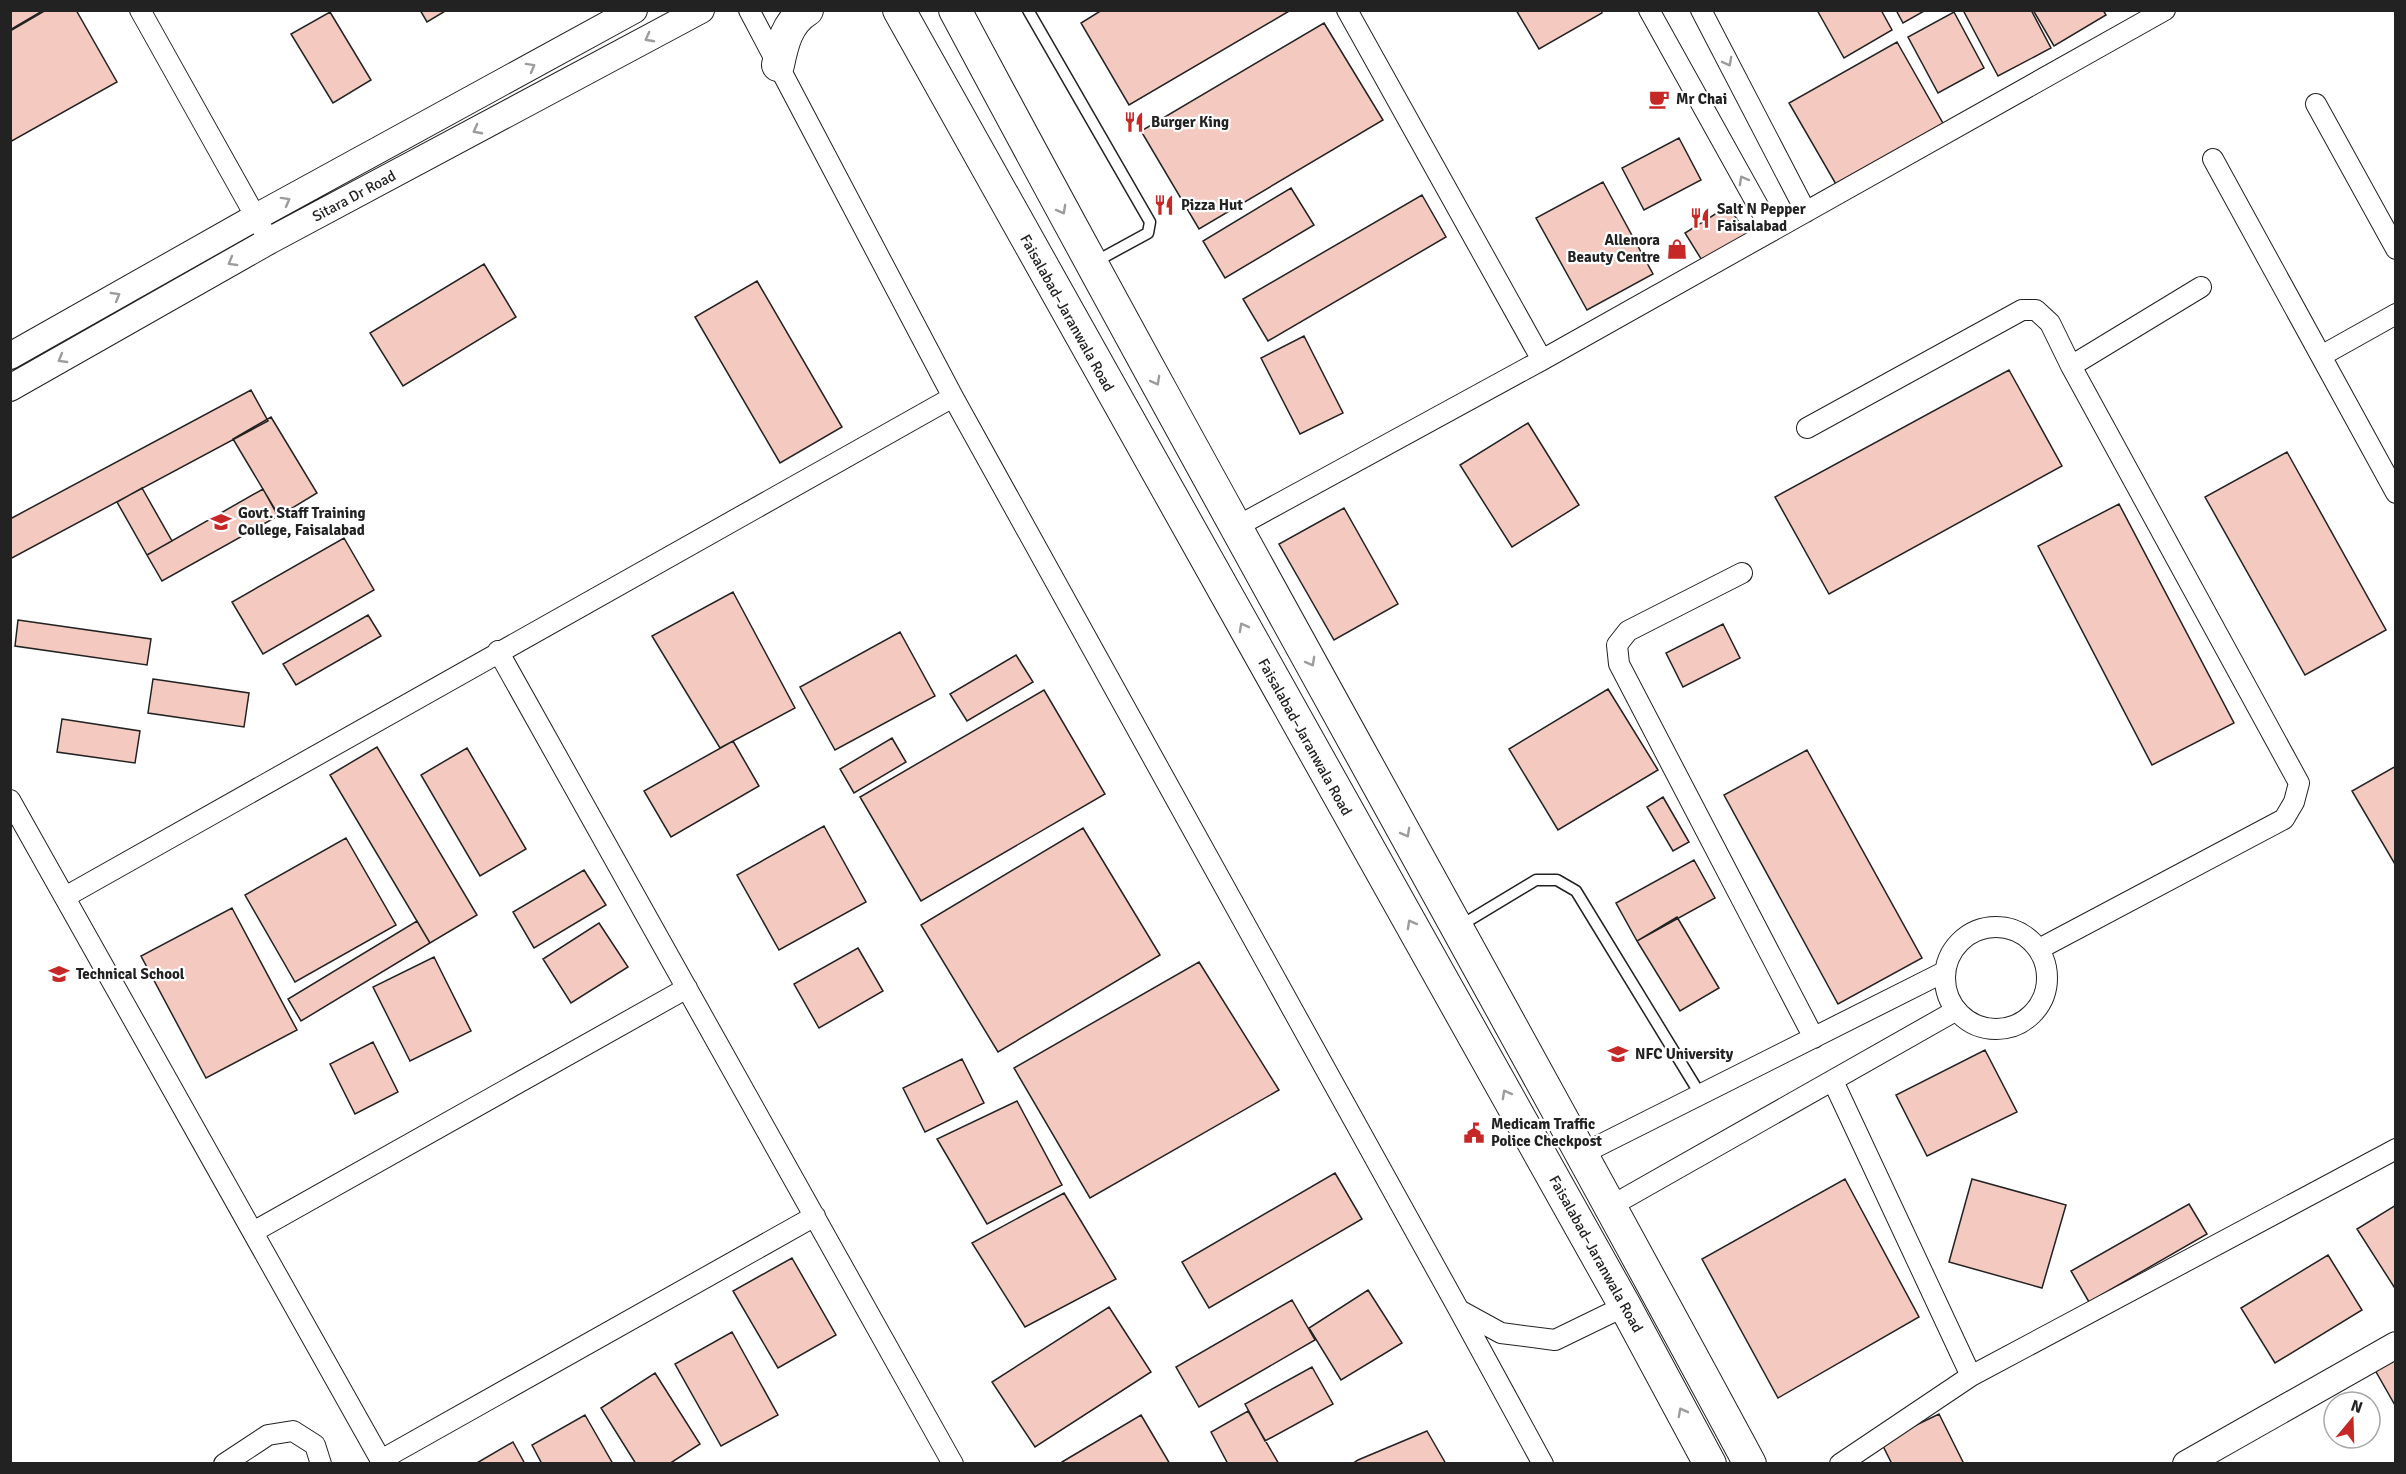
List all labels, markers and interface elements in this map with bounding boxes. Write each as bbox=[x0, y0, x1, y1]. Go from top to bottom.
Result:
one-way arrow bbox=[645, 31, 656, 42]
one-way arrow bbox=[1721, 56, 1732, 67]
one-way arrow bbox=[525, 63, 535, 74]
cafe icon: Mr Chai bbox=[1647, 87, 1671, 111]
place label: Mr Chai bbox=[1676, 90, 1727, 108]
restaurant icon: Burger King bbox=[1122, 110, 1146, 134]
place label: Burger King bbox=[1151, 113, 1229, 131]
one-way arrow bbox=[473, 123, 484, 134]
street label: Sitara Dr Road bbox=[309, 166, 399, 226]
one-way arrow bbox=[1739, 176, 1750, 186]
restaurant icon: Pizza Hut bbox=[1152, 193, 1176, 217]
place label: Pizza Hut bbox=[1181, 196, 1243, 214]
one-way arrow bbox=[280, 197, 290, 208]
place label: Salt N Pepper Faisalabad bbox=[1717, 200, 1806, 235]
one-way arrow bbox=[1055, 204, 1066, 214]
restaurant icon: Salt N Pepper Faisalabad bbox=[1688, 206, 1712, 230]
street label: Faisalabad–Jaranwala Road bbox=[1016, 231, 1118, 395]
place label: Allenora Beauty Centre bbox=[1567, 231, 1660, 266]
shop icon: Allenora Beauty Centre bbox=[1665, 237, 1689, 261]
one-way arrow bbox=[228, 255, 238, 266]
one-way arrow bbox=[110, 292, 120, 304]
one-way arrow bbox=[58, 351, 68, 363]
one-way arrow bbox=[1149, 375, 1160, 385]
place label: Govt. Staff Training College, Faisalabad bbox=[238, 504, 365, 539]
school or university icon: Govt. Staff Training College, Faisalabad bbox=[209, 510, 233, 534]
one-way arrow bbox=[1238, 622, 1250, 633]
street label: Faisalabad–Jaranwala Road bbox=[1254, 655, 1356, 819]
one-way arrow bbox=[1304, 656, 1315, 666]
one-way arrow bbox=[1398, 827, 1410, 837]
one-way arrow bbox=[1406, 920, 1418, 931]
school or university icon: Technical School bbox=[47, 962, 71, 986]
place label: Technical School bbox=[76, 965, 185, 983]
school or university icon: NFC University bbox=[1606, 1042, 1630, 1066]
place label: NFC University bbox=[1635, 1045, 1734, 1063]
one-way arrow bbox=[1502, 1090, 1513, 1101]
place label: Medicam Traffic Police Checkpost bbox=[1491, 1115, 1602, 1150]
public building icon: Medicam Traffic Police Checkpost bbox=[1462, 1121, 1486, 1145]
street label: Faisalabad–Jaranwala Road bbox=[1545, 1172, 1647, 1336]
north arrow bbox=[2322, 1390, 2382, 1450]
text: N bbox=[2348, 1395, 2365, 1418]
one-way arrow bbox=[1678, 1408, 1689, 1418]

